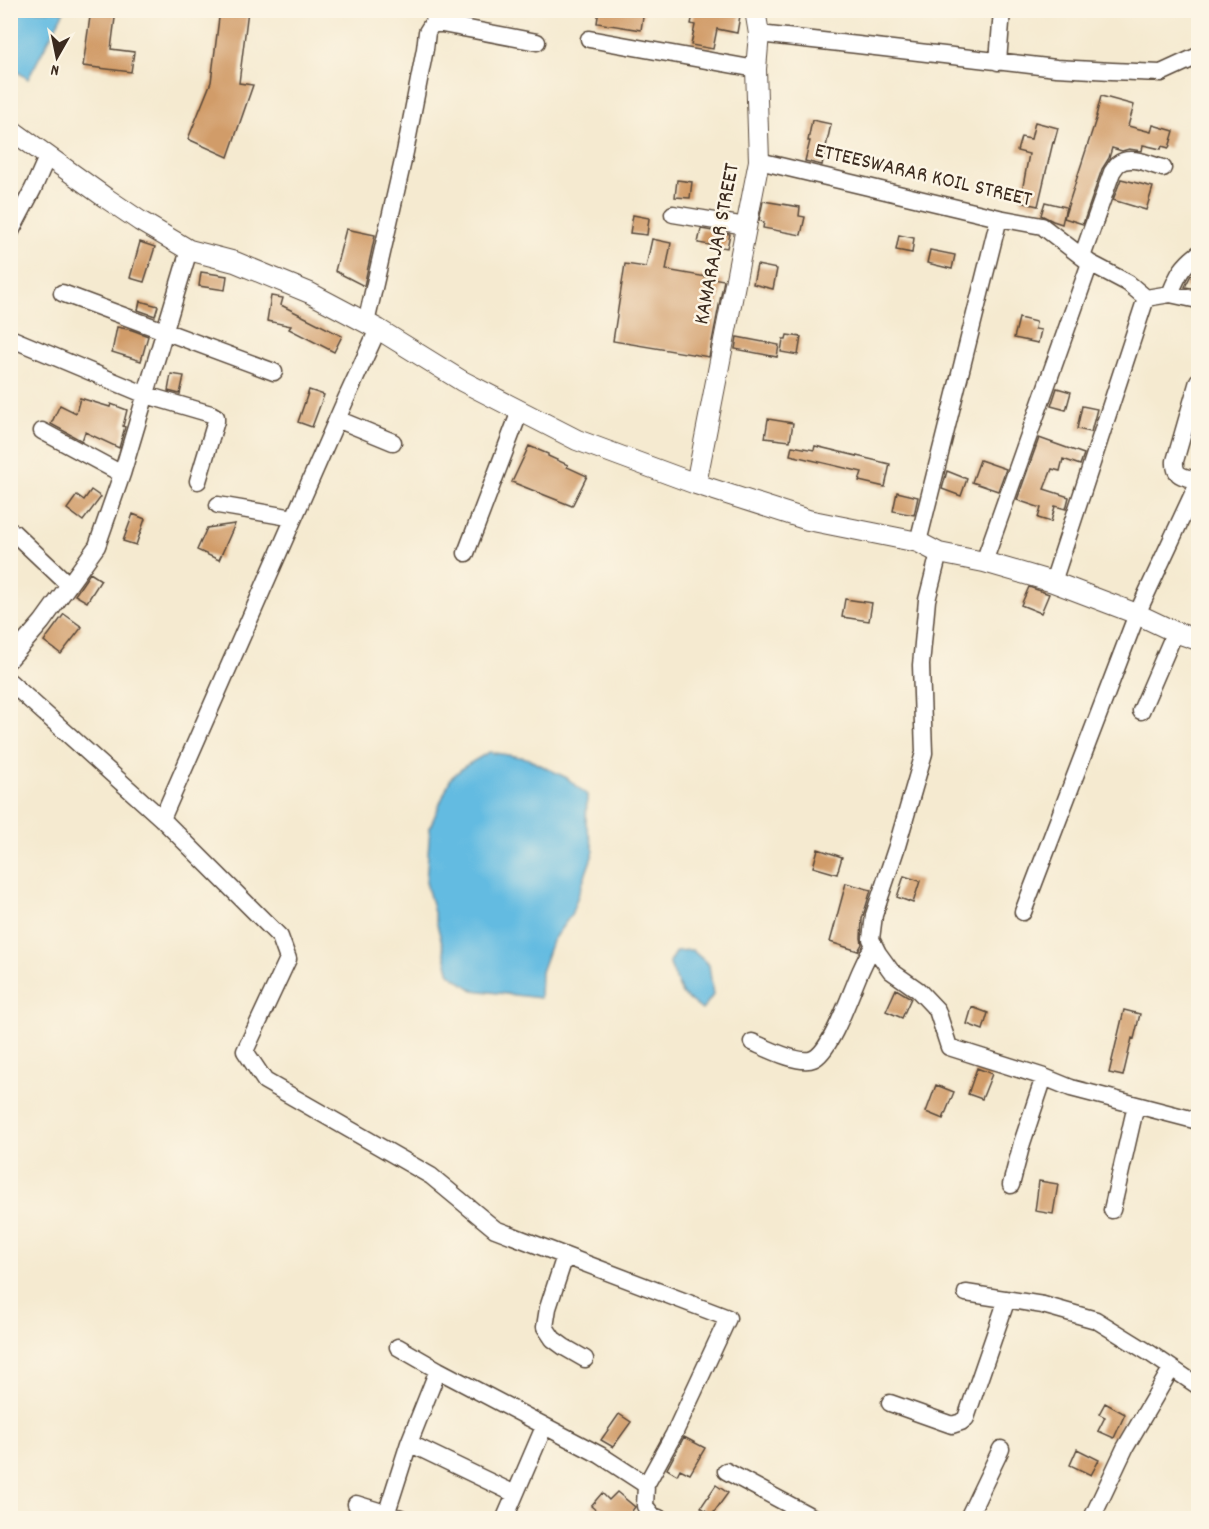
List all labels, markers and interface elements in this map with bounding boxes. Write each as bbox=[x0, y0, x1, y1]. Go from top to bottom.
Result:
north arrow bbox=[27, 27, 87, 87]
text: N bbox=[49, 57, 61, 81]
street label: ETTEESWARAR KOIL STREET bbox=[811, 136, 1035, 216]
street label: KAMARAJAR STREET bbox=[687, 161, 749, 327]

